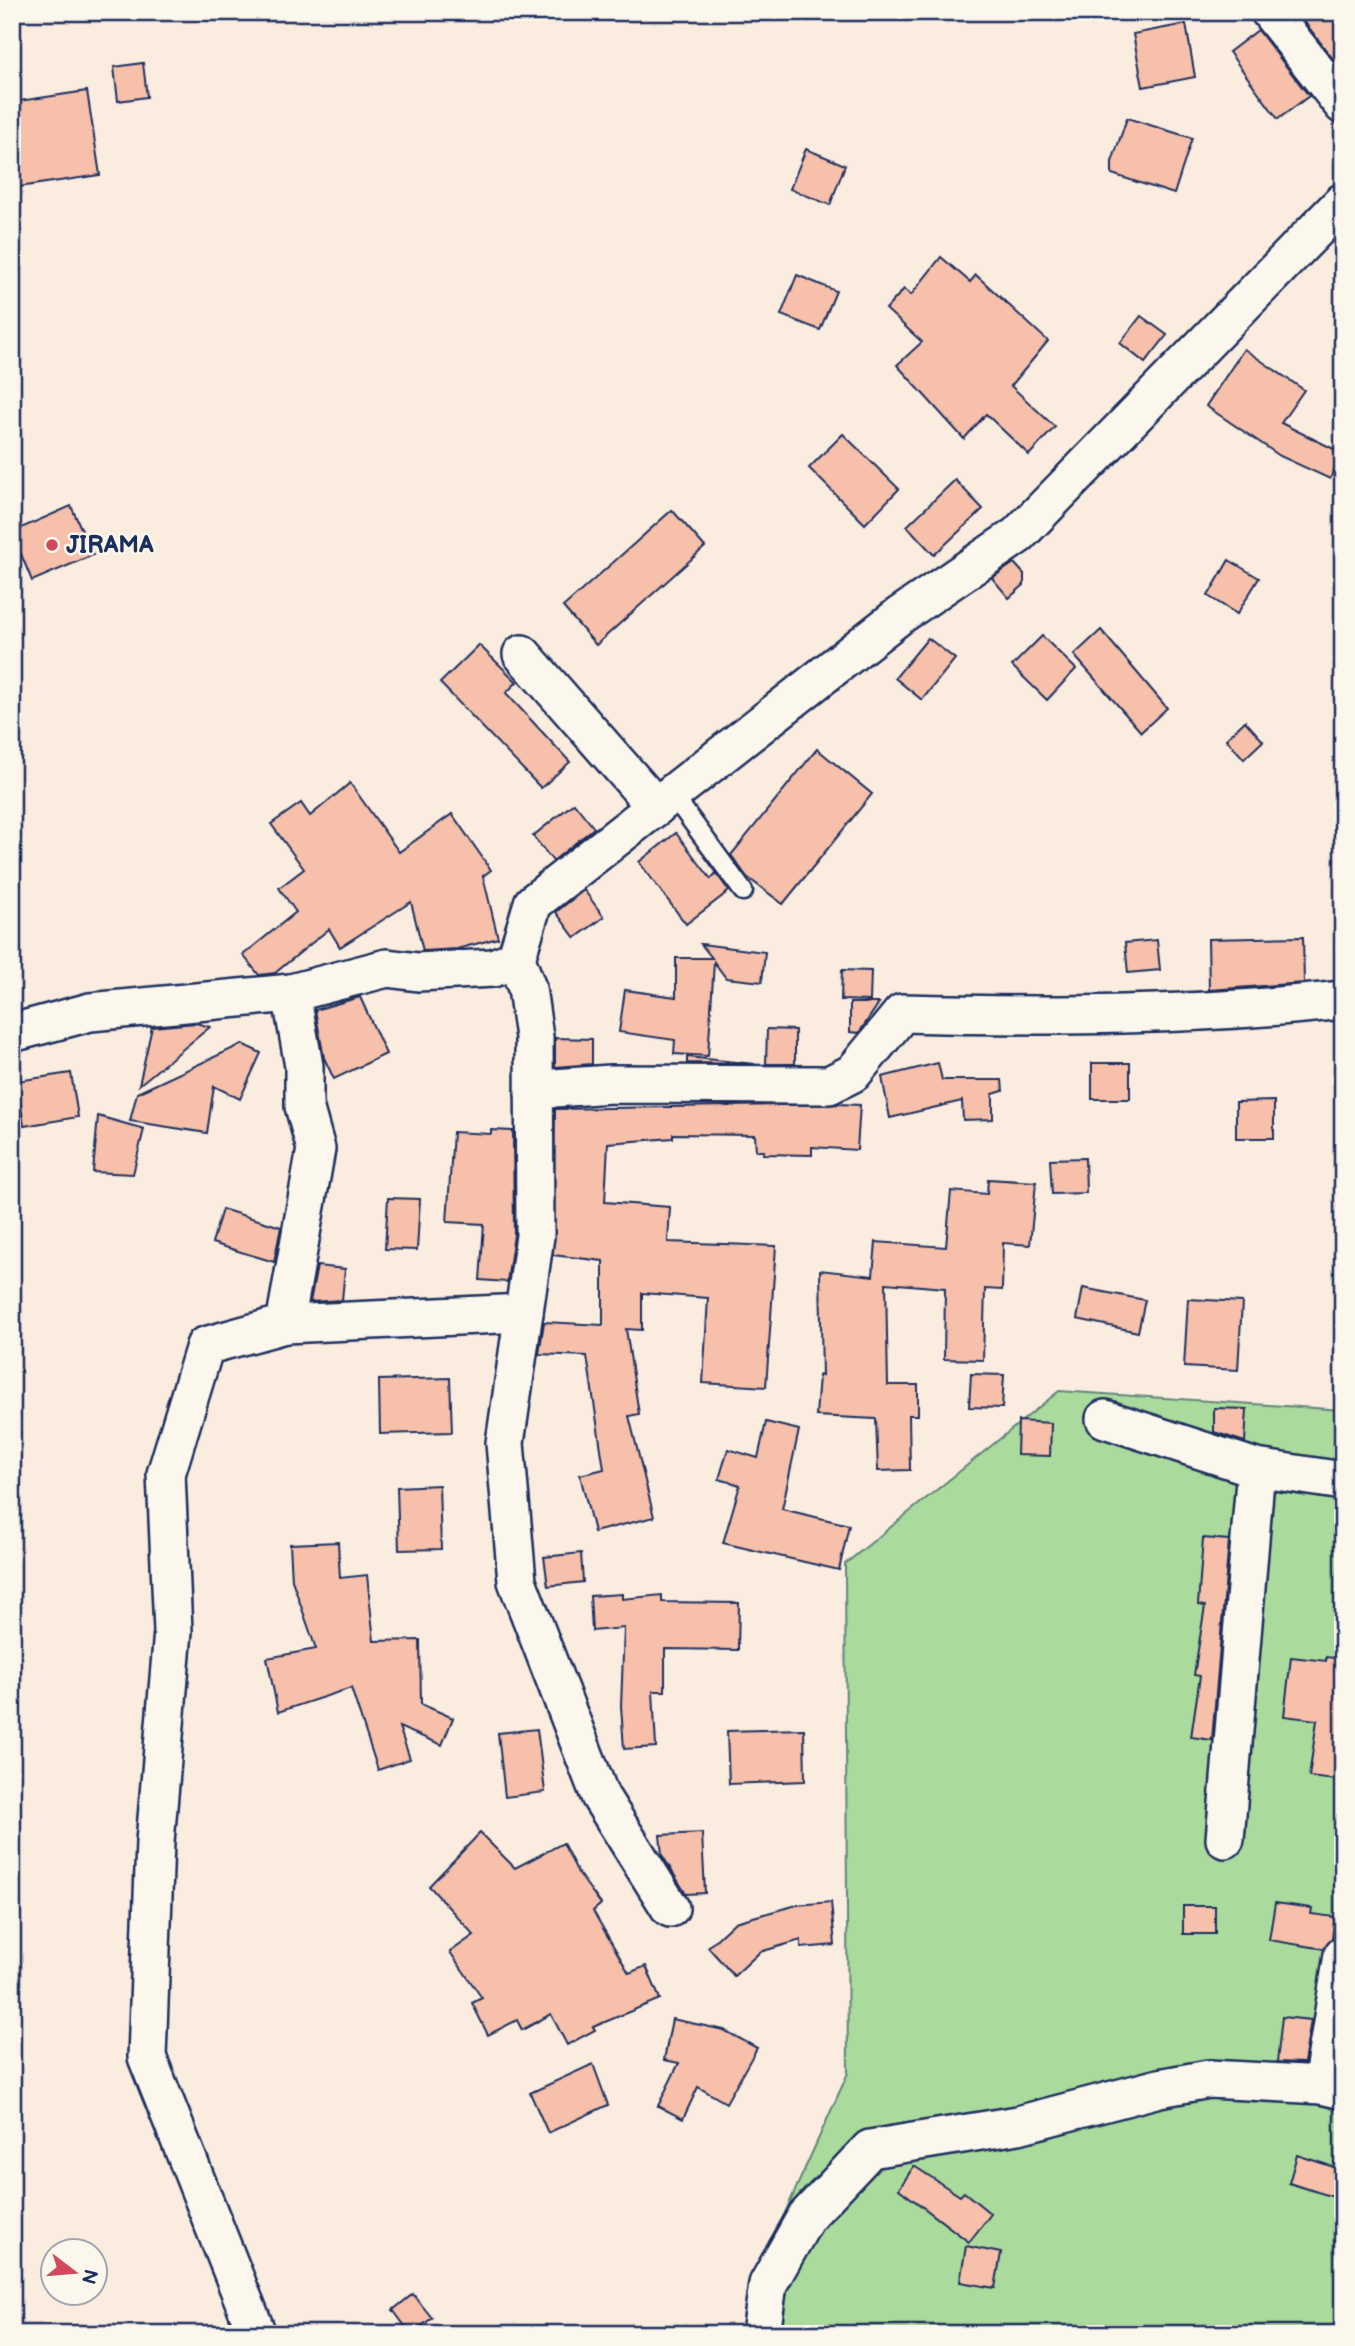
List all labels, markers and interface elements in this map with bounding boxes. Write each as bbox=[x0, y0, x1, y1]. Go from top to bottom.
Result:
place label: JIRAMA bbox=[66, 531, 154, 560]
marker: JIRAMA bbox=[44, 537, 60, 553]
north arrow bbox=[38, 2238, 108, 2308]
text: N bbox=[76, 2266, 102, 2286]

